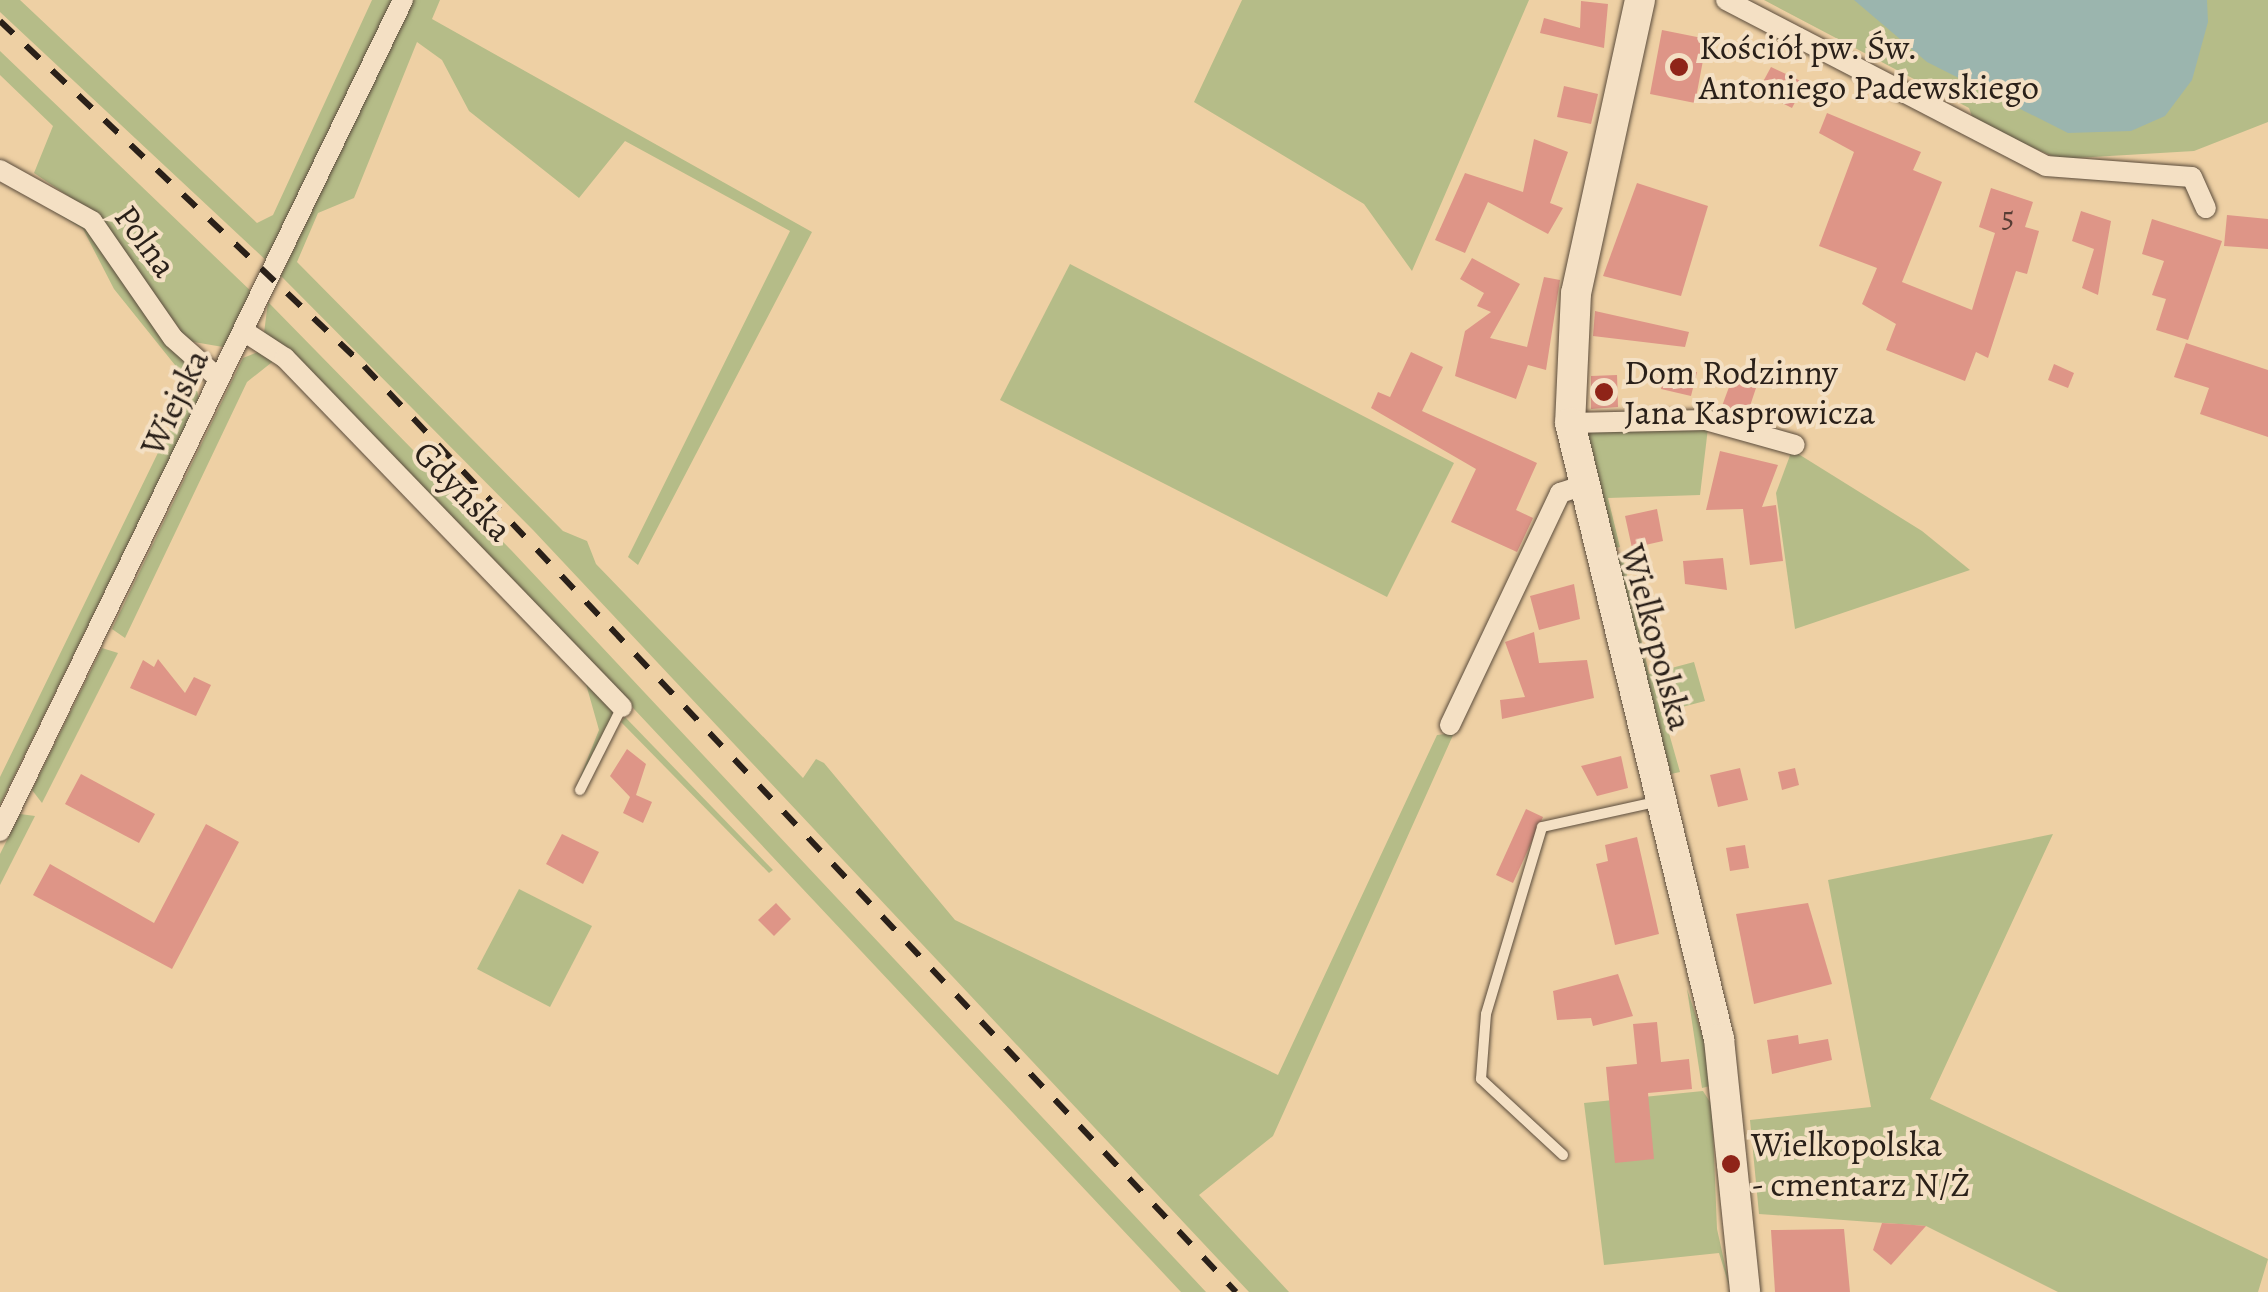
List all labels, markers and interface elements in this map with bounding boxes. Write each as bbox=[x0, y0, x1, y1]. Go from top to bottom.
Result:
place label: Kościół pw. Św. Antoniego Padewskiego bbox=[1699, 26, 2039, 108]
marker: Kościół pw. Św. Antoniego Padewskiego bbox=[1668, 56, 1690, 78]
street label: Polna bbox=[106, 197, 186, 285]
house number: 5 bbox=[2002, 199, 2014, 235]
street label: Wiejska bbox=[130, 342, 218, 462]
place label: Dom Rodzinny Jana Kasprowicza bbox=[1624, 351, 1875, 433]
marker: Dom Rodzinny Jana Kasprowicza bbox=[1593, 381, 1615, 403]
street label: Gdyńska bbox=[405, 432, 521, 550]
street label: Wielkopolska bbox=[1612, 539, 1702, 735]
place label: Wielkopolska - cmentarz N/Ż bbox=[1751, 1123, 1971, 1205]
marker: Wielkopolska - cmentarz N/Ż bbox=[1720, 1153, 1742, 1175]

